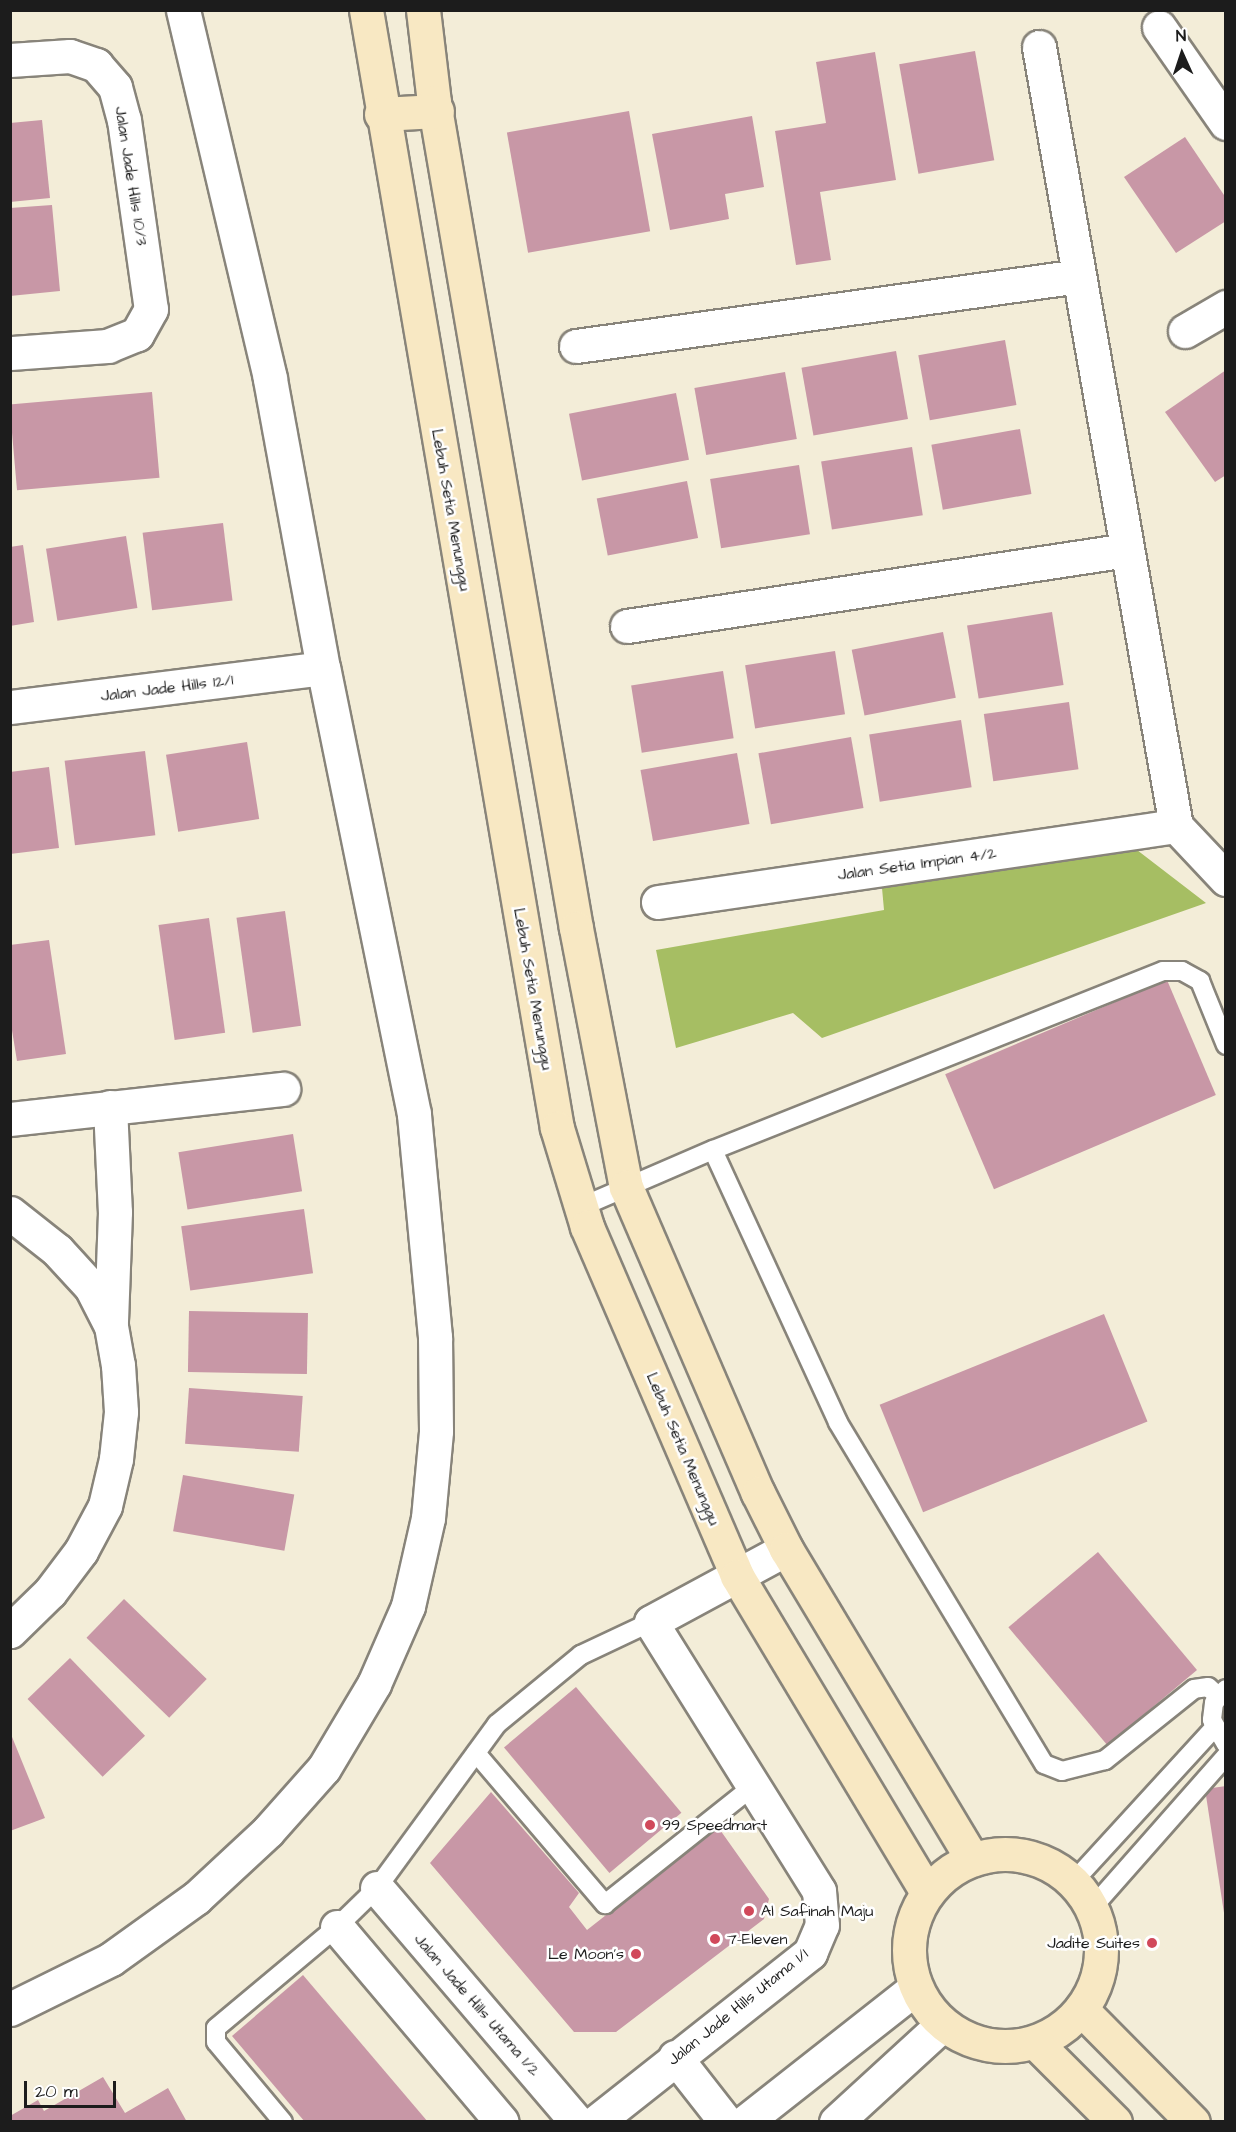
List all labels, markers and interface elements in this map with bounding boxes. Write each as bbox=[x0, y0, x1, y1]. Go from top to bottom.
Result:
north arrow bbox=[1152, 24, 1212, 84]
text: N bbox=[1175, 25, 1187, 47]
street label: Jalan Jade Hills 10/3 bbox=[111, 105, 151, 247]
street label: Lebuh Setia Menunggu bbox=[427, 427, 475, 593]
street label: Jalan Jade Hills 12/1 bbox=[100, 670, 234, 706]
street label: Jalan Setia Impian 4/2 bbox=[836, 843, 998, 885]
street label: Lebuh Setia Menunggu bbox=[509, 906, 557, 1072]
street label: Lebuh Setia Menunggu bbox=[642, 1370, 724, 1528]
place label: 99 Speedmart bbox=[662, 1815, 767, 1835]
marker: 99 Speedmart bbox=[643, 1818, 657, 1832]
place label: Al Safinah Maju bbox=[761, 1901, 873, 1921]
marker: Al Safinah Maju bbox=[742, 1904, 756, 1918]
place label: 7-Eleven bbox=[727, 1929, 787, 1949]
street label: Jalan Jade Hills Utama 1/2 bbox=[410, 1930, 544, 2080]
marker: 7-Eleven bbox=[708, 1932, 722, 1946]
place label: Jadite Suites bbox=[1047, 1933, 1140, 1953]
marker: Jadite Suites bbox=[1145, 1936, 1159, 1950]
place label: Le Moon‘s bbox=[548, 1944, 624, 1964]
street label: Jalan Jade Hills Utama 1/1 bbox=[664, 1944, 812, 2070]
marker: Le Moon‘s bbox=[629, 1947, 643, 1961]
scale bar bbox=[27, 2069, 118, 2107]
text: 20 m bbox=[35, 2079, 78, 2104]

